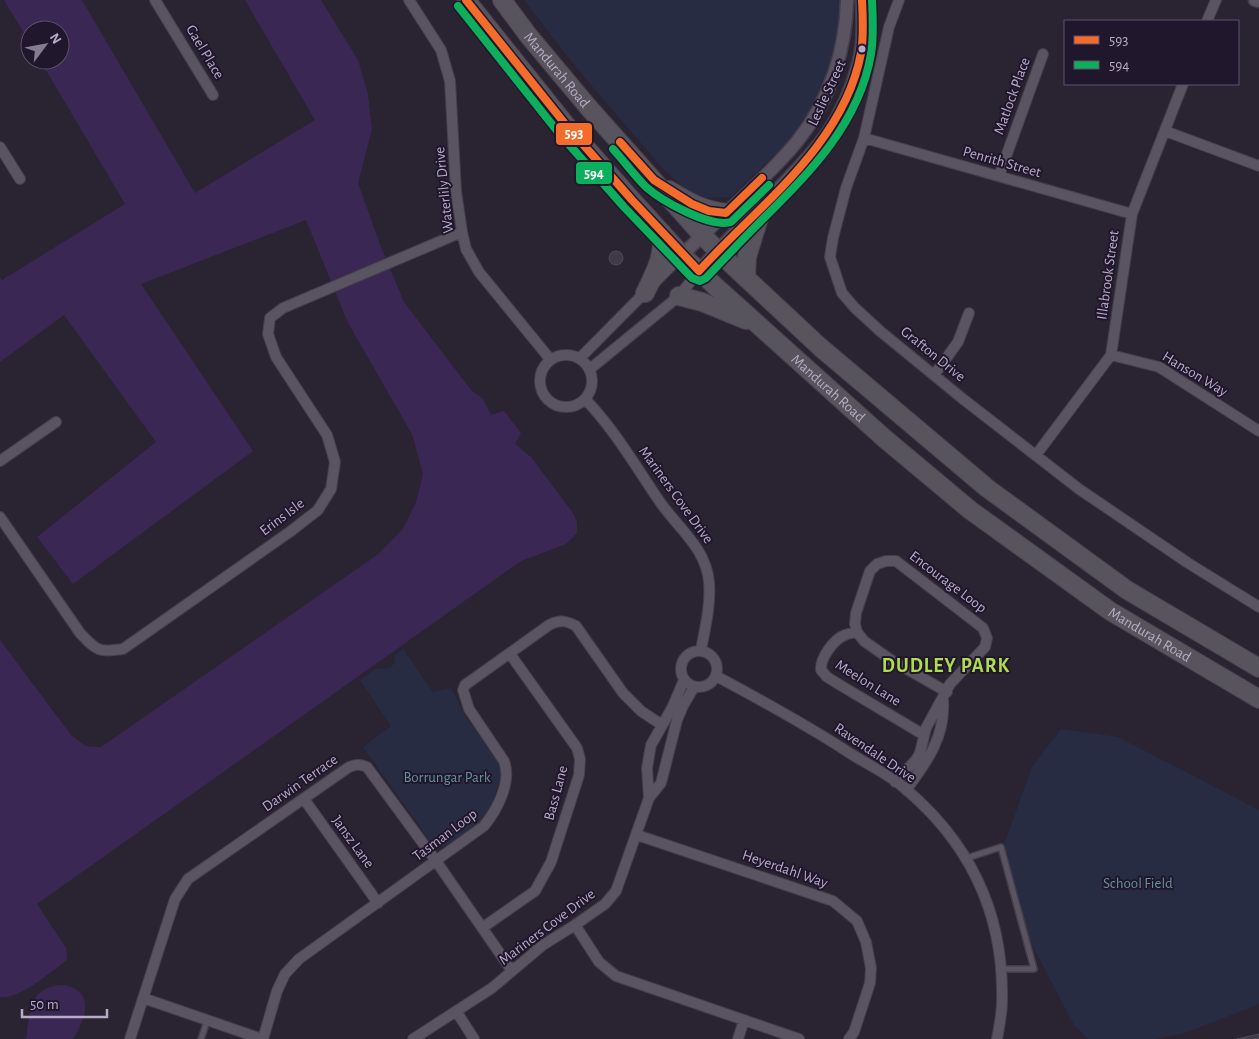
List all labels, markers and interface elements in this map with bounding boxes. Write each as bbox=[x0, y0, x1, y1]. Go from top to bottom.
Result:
north arrow bbox=[20, 20, 70, 70]
legend bbox=[1064, 20, 1239, 85]
street label: Gael Place bbox=[183, 22, 227, 82]
street label: Mandurah Road bbox=[521, 29, 593, 111]
text: N bbox=[47, 31, 64, 46]
text: 593 bbox=[1109, 33, 1129, 48]
unlabelled marker bbox=[857, 44, 867, 54]
street label: Matlock Place bbox=[991, 55, 1033, 136]
street label: Leslie Street bbox=[805, 58, 849, 128]
text: 594 bbox=[1109, 58, 1130, 73]
line badge: 593 bbox=[555, 122, 593, 146]
text: 593 bbox=[565, 127, 583, 141]
street label: Penrith Street bbox=[961, 144, 1043, 180]
street label: Waterlily Drive bbox=[432, 146, 456, 234]
line badge: 594 bbox=[575, 161, 613, 185]
text: 594 bbox=[584, 167, 604, 181]
street label: Illabrook Street bbox=[1094, 229, 1122, 321]
street label: Grafton Drive bbox=[898, 324, 968, 384]
street label: Hanson Way bbox=[1160, 349, 1231, 400]
street label: Mandurah Road bbox=[789, 351, 868, 425]
street label: Mariners Cove Drive bbox=[636, 444, 716, 546]
street label: Erins Isle bbox=[257, 496, 307, 538]
street label: Encourage Loop bbox=[907, 548, 989, 616]
street label: Mandurah Road bbox=[1106, 604, 1194, 665]
district label: DUDLEY PARK bbox=[882, 656, 1010, 676]
street label: Meelon Lane bbox=[833, 657, 903, 709]
street label: Ravendale Drive bbox=[832, 720, 918, 786]
street label: Darwin Terrace bbox=[260, 752, 340, 814]
street label: Bass Lane bbox=[541, 764, 571, 822]
park label: Borrungar Park bbox=[403, 770, 491, 785]
street label: Tasman Loop bbox=[410, 806, 480, 864]
street label: Jansz Lane bbox=[329, 813, 377, 871]
street label: Heyerdahl Way bbox=[740, 847, 830, 891]
park label: School Field bbox=[1103, 876, 1173, 891]
street label: Mariners Cove Drive bbox=[496, 886, 598, 968]
scale bar bbox=[22, 986, 108, 1018]
text: 50 m bbox=[30, 997, 59, 1012]

